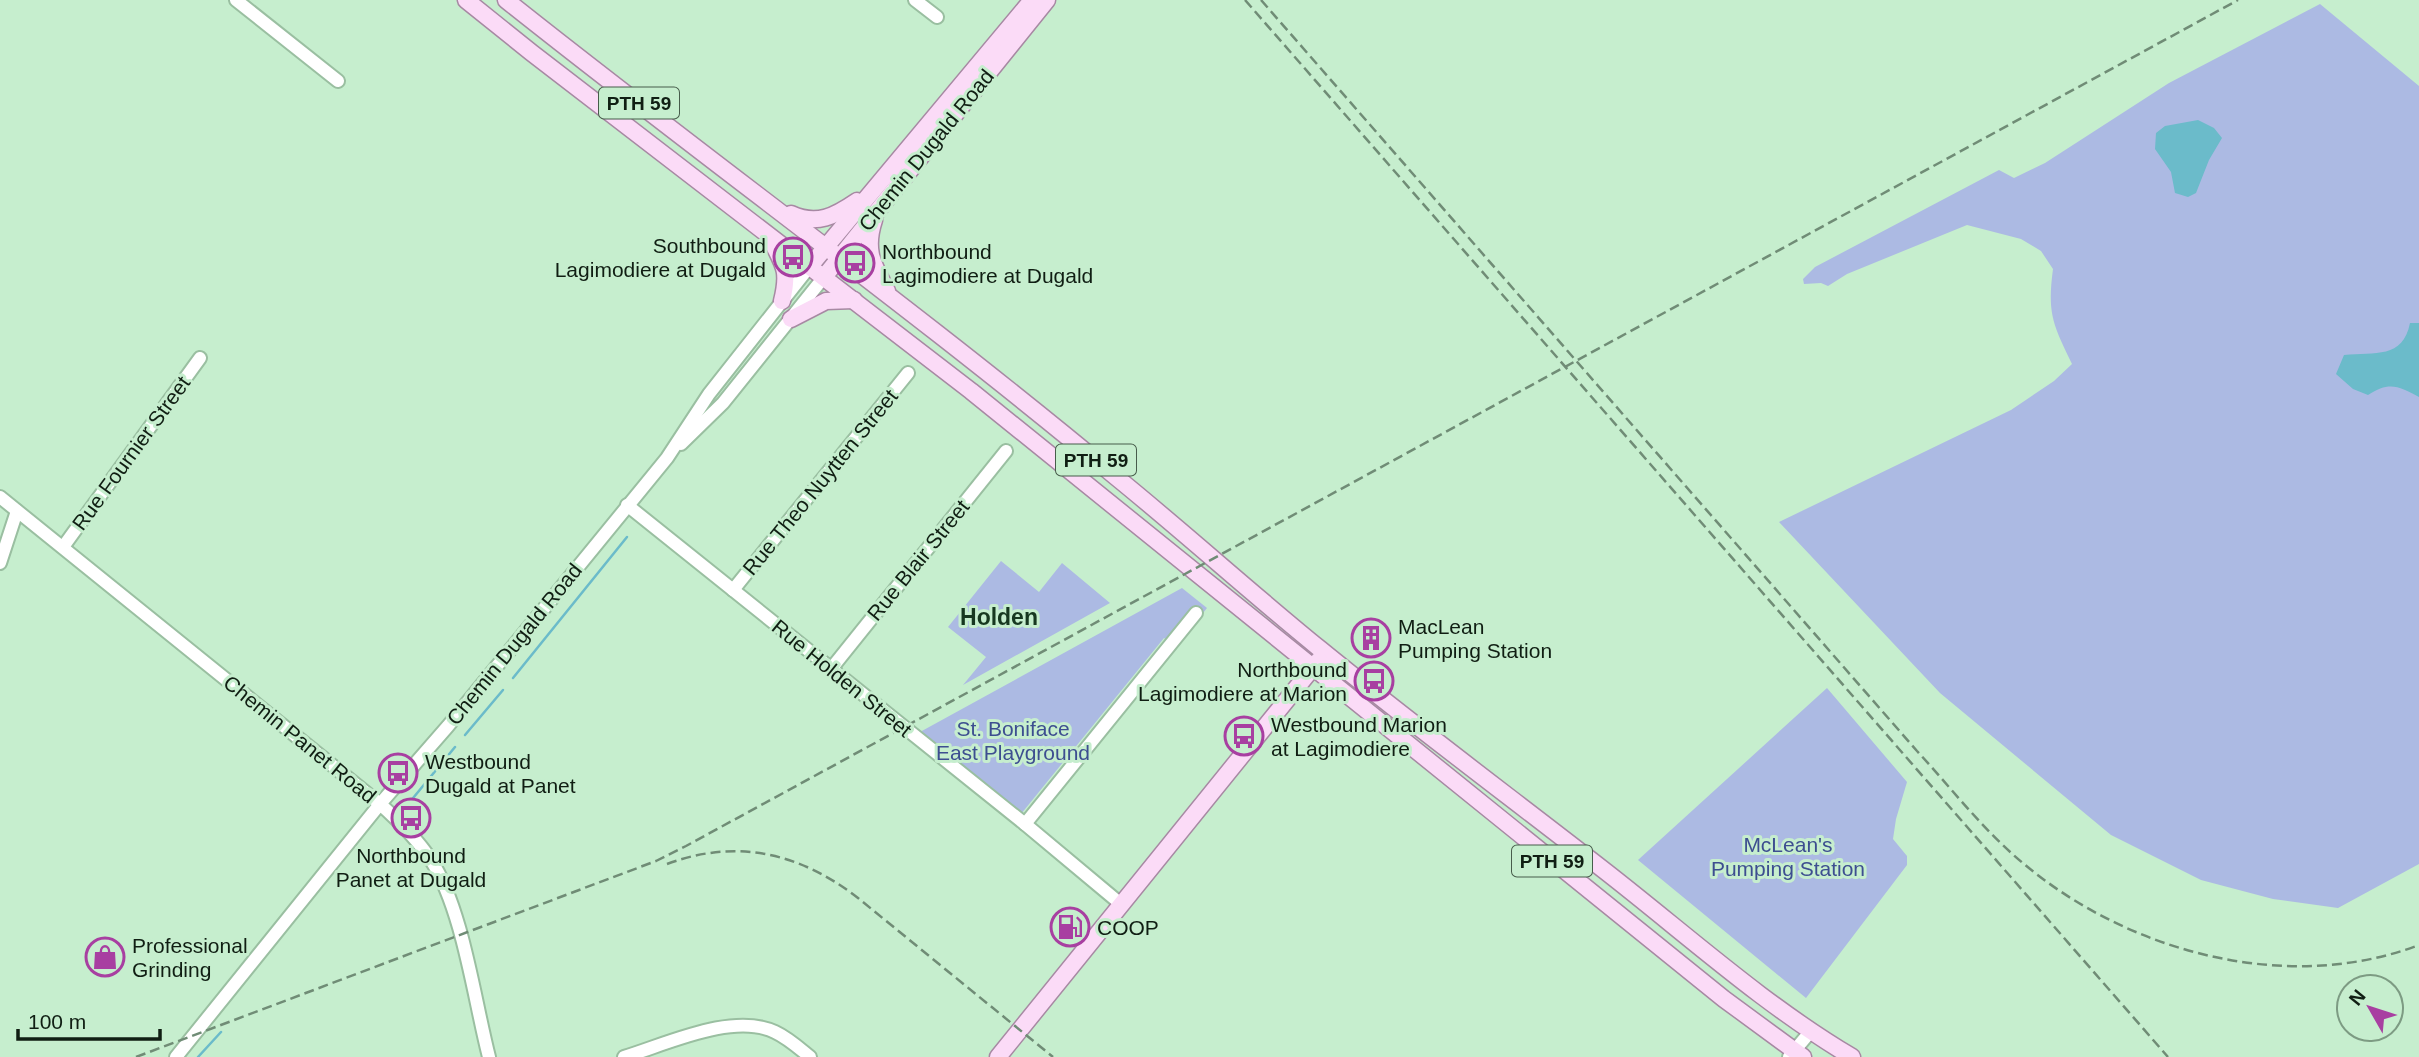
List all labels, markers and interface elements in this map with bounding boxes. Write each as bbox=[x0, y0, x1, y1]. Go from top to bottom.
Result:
street label: Chemin Dugald Road bbox=[854, 65, 998, 235]
road number: PTH 59 bbox=[599, 88, 679, 118]
place label: Southbound Lagimodiere at Dugald bbox=[555, 234, 766, 281]
bus stop icon: Southbound Lagimodiere at Dugald bbox=[772, 236, 814, 278]
place label: Northbound Lagimodiere at Dugald bbox=[882, 240, 1093, 287]
bus stop icon: Northbound Lagimodiere at Dugald bbox=[834, 242, 876, 284]
street label: Rue Fournier Street bbox=[67, 372, 195, 534]
street label: Rue Theo Nuytten Street bbox=[738, 385, 902, 579]
road number: PTH 59 bbox=[1056, 444, 1136, 475]
street label: Rue Blair Street bbox=[862, 495, 974, 625]
street label: Chemin Dugald Road bbox=[442, 559, 586, 729]
district label: Holden bbox=[960, 604, 1038, 630]
street label: Rue Holden Street bbox=[768, 615, 916, 741]
place label: MacLean Pumping Station bbox=[1398, 615, 1552, 662]
building icon: MacLean Pumping Station bbox=[1350, 617, 1392, 659]
place label: Northbound Lagimodiere at Marion bbox=[1138, 658, 1347, 705]
bus stop icon: Northbound Lagimodiere at Marion bbox=[1353, 660, 1395, 702]
street label: Chemin Panet Road bbox=[219, 671, 381, 807]
place label: Westbound Marion at Lagimodiere bbox=[1271, 713, 1447, 760]
bus stop icon: Westbound Marion at Lagimodiere bbox=[1223, 715, 1265, 757]
park label: St. Boniface East Playground bbox=[936, 717, 1090, 764]
place label: Westbound Dugald at Panet bbox=[425, 750, 576, 797]
bus stop icon: Westbound Dugald at Panet bbox=[377, 752, 419, 794]
bus stop icon: Northbound Panet at Dugald bbox=[390, 797, 432, 839]
park label: McLean's Pumping Station bbox=[1711, 833, 1865, 880]
place label: Northbound Panet at Dugald bbox=[336, 844, 486, 891]
road number: PTH 59 bbox=[1512, 846, 1592, 876]
fuel station icon: COOP bbox=[1049, 906, 1091, 948]
place label: COOP bbox=[1097, 916, 1159, 939]
place label: Professional Grinding bbox=[132, 934, 248, 981]
shop icon: Professional Grinding bbox=[84, 936, 126, 978]
north arrow bbox=[2335, 973, 2405, 1043]
text: N bbox=[2345, 986, 2370, 1010]
scale bar bbox=[18, 998, 159, 1042]
text: 100 m bbox=[28, 1010, 86, 1033]

